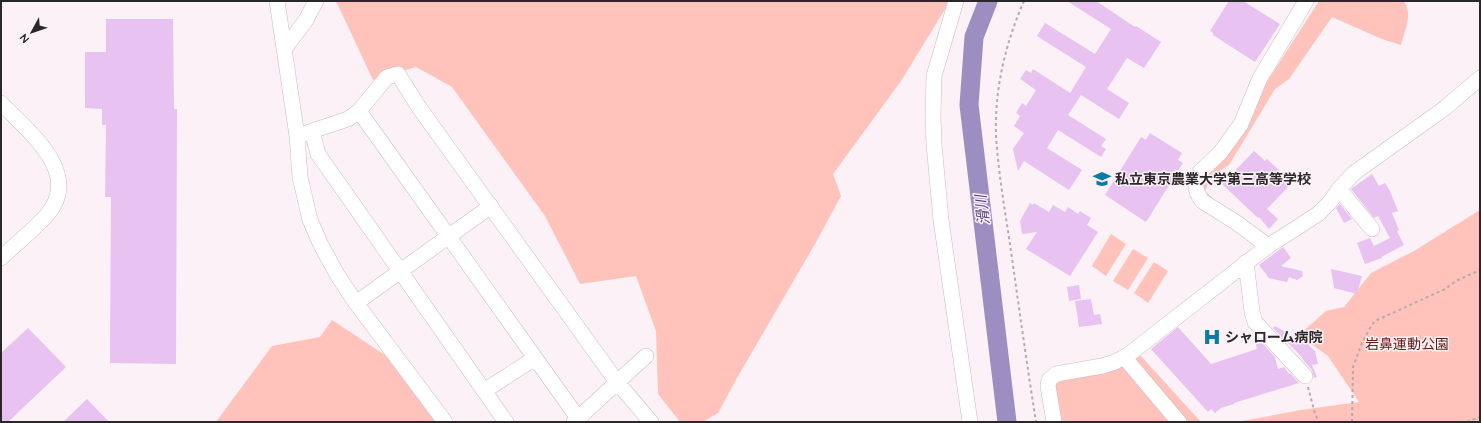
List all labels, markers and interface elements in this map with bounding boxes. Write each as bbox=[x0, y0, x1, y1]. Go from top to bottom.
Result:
north arrow bbox=[12, 12, 52, 52]
text: N bbox=[16, 31, 32, 46]
school or university icon: 私立東京農業大学第三高等学校 bbox=[1092, 169, 1112, 189]
place label: 私立東京農業大学第三高等学校 bbox=[1115, 170, 1311, 188]
water label: 滑川 bbox=[970, 192, 993, 226]
hospital icon: シャローム病院 bbox=[1202, 327, 1222, 347]
place label: シャローム病院 bbox=[1225, 328, 1323, 346]
park label: 岩鼻運動公園 bbox=[1365, 335, 1449, 353]

